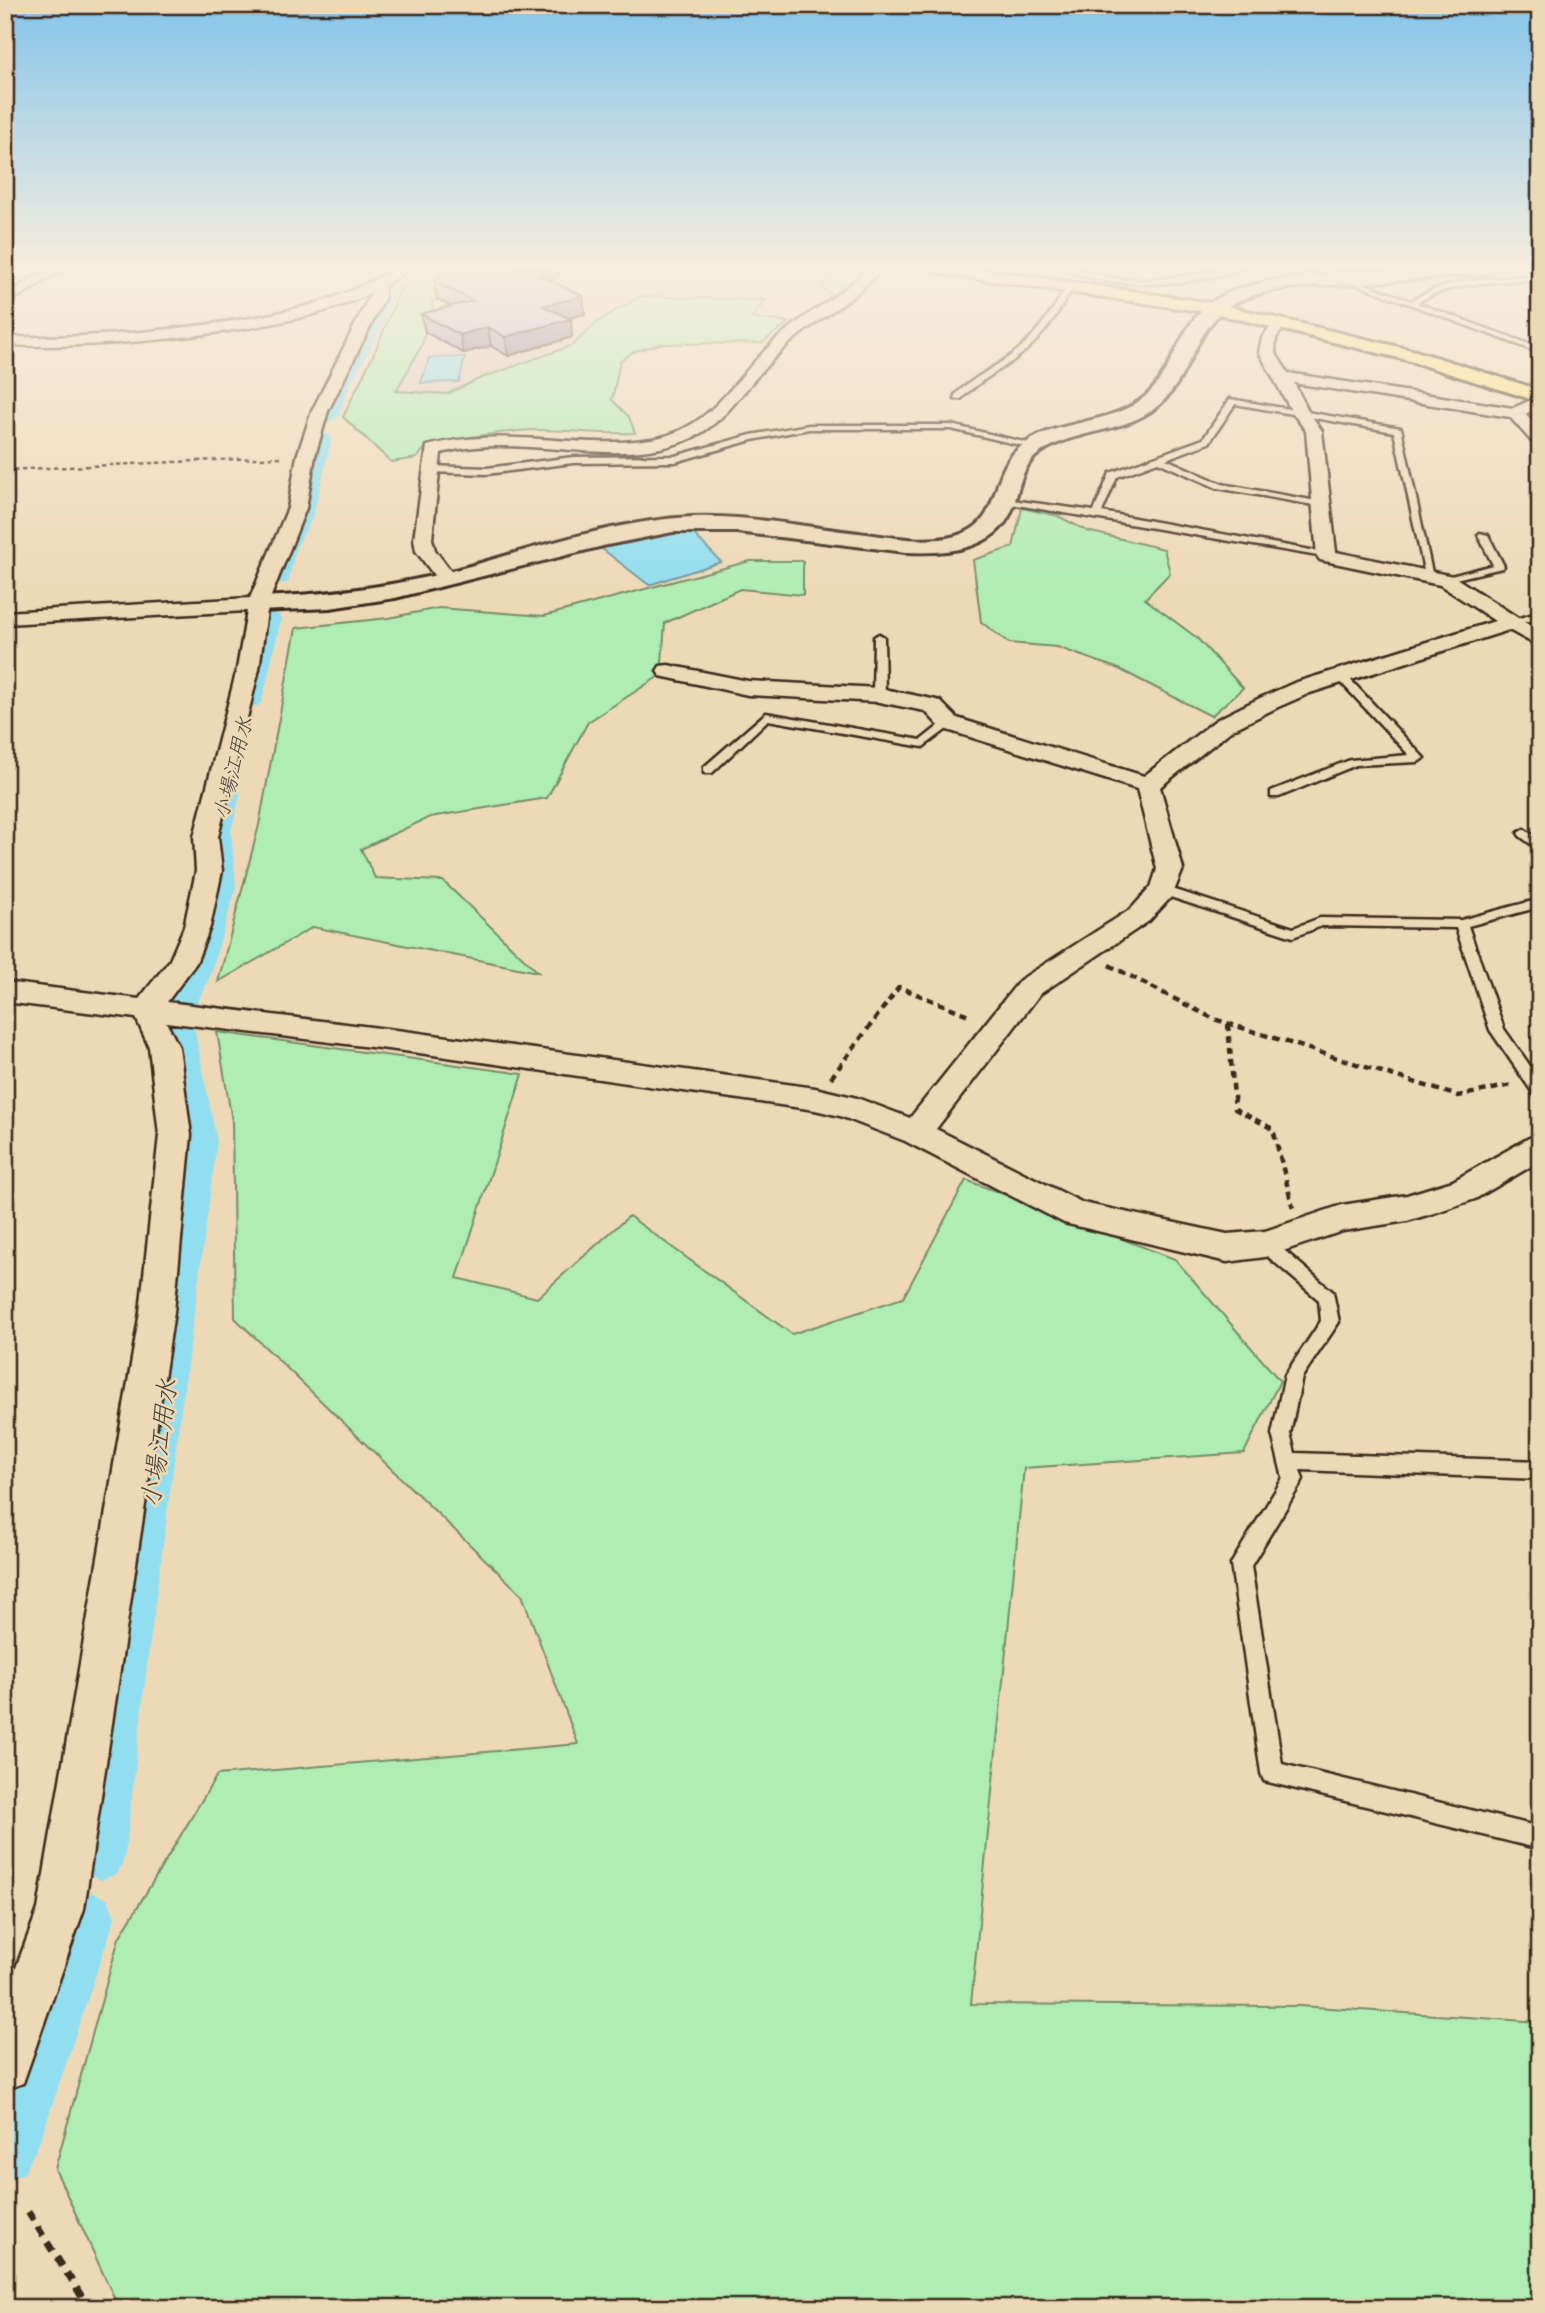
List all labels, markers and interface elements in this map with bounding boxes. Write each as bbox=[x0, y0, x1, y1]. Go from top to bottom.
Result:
water label: 小場江用水 bbox=[208, 714, 257, 822]
water label: 小場江用水 bbox=[134, 1376, 184, 1510]

